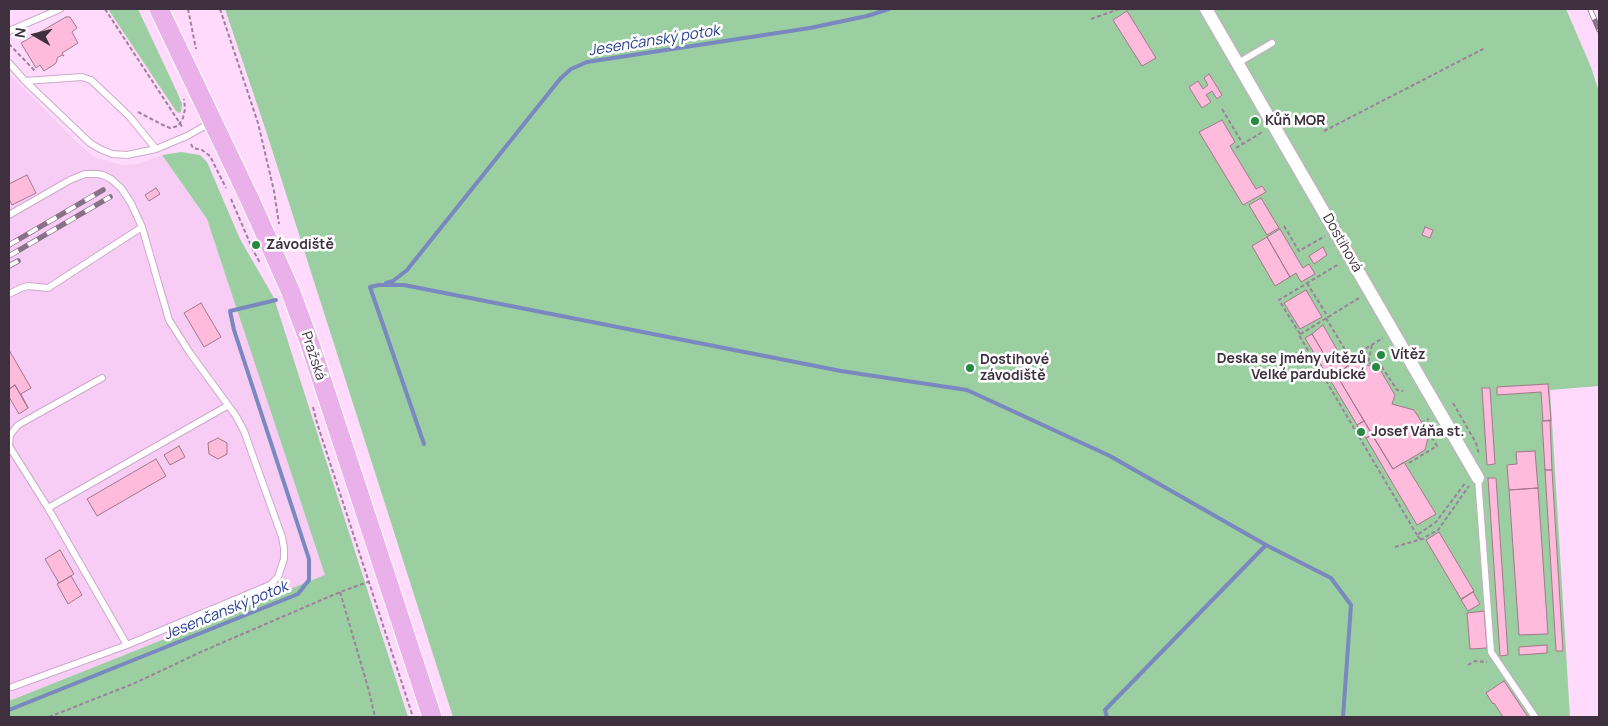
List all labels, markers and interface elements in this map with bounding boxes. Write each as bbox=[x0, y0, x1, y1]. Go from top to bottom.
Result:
north arrow bbox=[10, 10, 60, 60]
water label: Jesenčanský potok bbox=[587, 22, 721, 60]
text: N bbox=[10, 27, 30, 39]
place label: Kůň MOR bbox=[1265, 113, 1326, 129]
marker: Kůň MOR bbox=[1249, 115, 1261, 127]
street label: Dostihová bbox=[1319, 211, 1365, 275]
place label: Závodiště bbox=[266, 237, 334, 253]
marker: Závodiště bbox=[250, 239, 262, 251]
street label: Pražská bbox=[297, 329, 329, 383]
place label: Vítěz bbox=[1391, 347, 1426, 363]
marker: Vítěz bbox=[1375, 349, 1387, 361]
place label: Deska se jmény vítězů Velké pardubické bbox=[1217, 351, 1366, 384]
place label: Dostihové závodiště bbox=[980, 352, 1049, 384]
marker: Deska se jmény vítězů Velké pardubické bbox=[1370, 361, 1382, 373]
marker: Dostihové závodiště bbox=[964, 362, 976, 374]
place label: Josef Váňa st. bbox=[1371, 424, 1464, 440]
marker: Josef Váňa st. bbox=[1355, 426, 1367, 438]
water label: Jesenčanský potok bbox=[161, 578, 291, 644]

